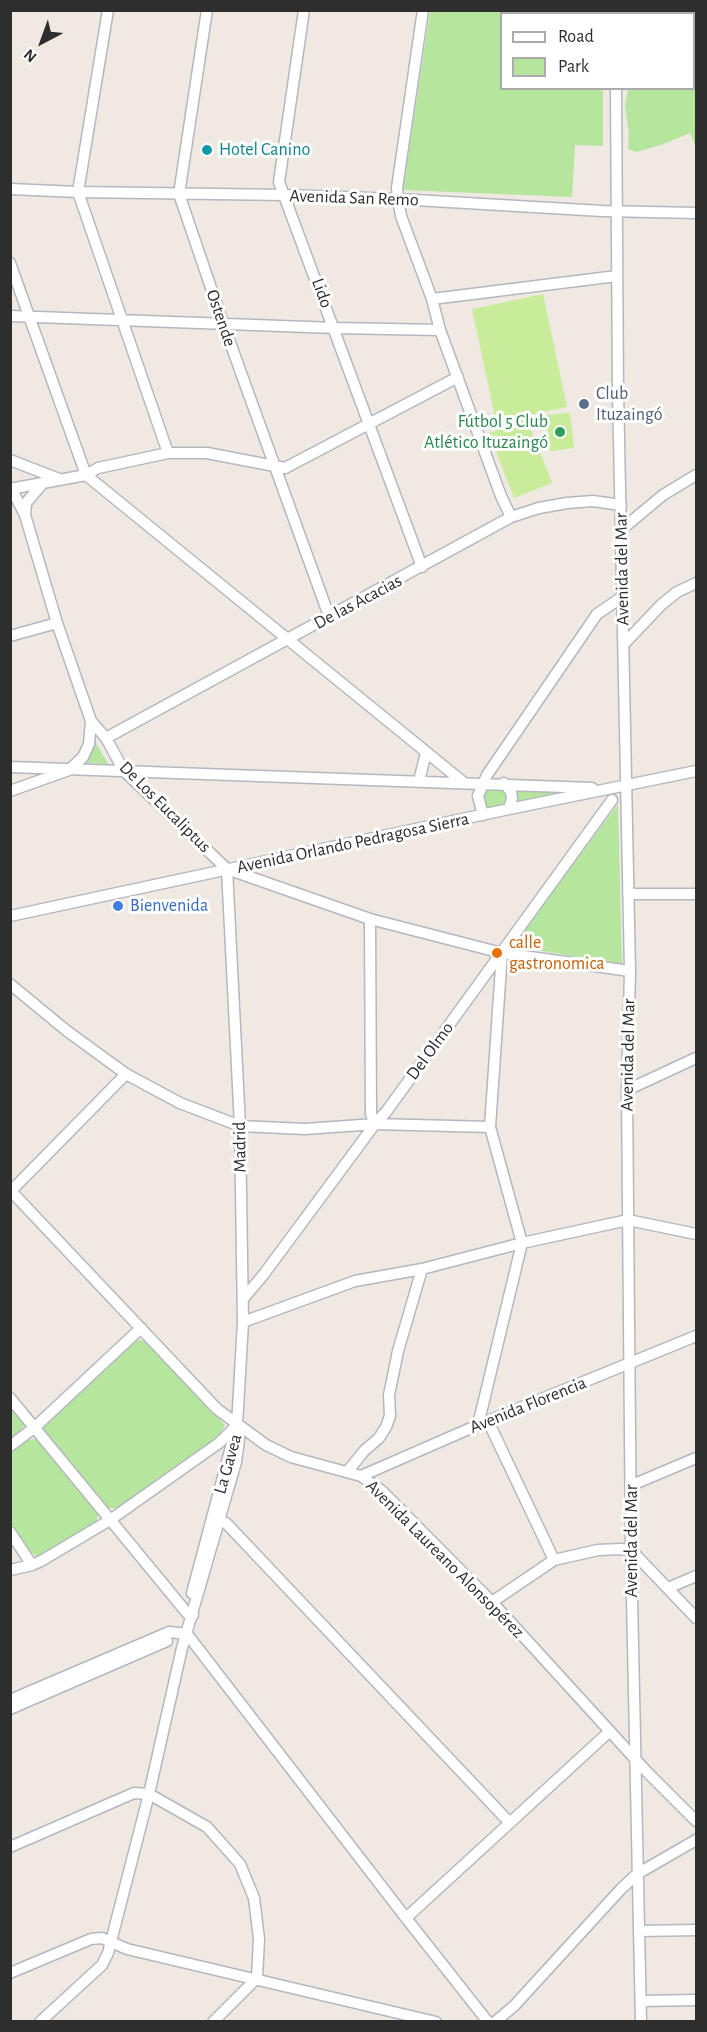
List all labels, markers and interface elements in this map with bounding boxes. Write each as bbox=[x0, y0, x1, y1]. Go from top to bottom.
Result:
north arrow bbox=[12, 12, 72, 72]
legend bbox=[500, 12, 695, 90]
text: Road bbox=[558, 28, 594, 46]
text: N bbox=[21, 46, 40, 65]
text: Park bbox=[558, 58, 589, 76]
place label: Hotel Canino bbox=[219, 139, 310, 161]
marker: Hotel Canino bbox=[200, 143, 214, 157]
street label: Avenida San Remo bbox=[289, 185, 419, 211]
street label: Lido bbox=[307, 275, 337, 311]
street label: Ostende bbox=[201, 287, 241, 349]
place label: Club Ituzaingó bbox=[596, 383, 663, 426]
marker: Club Ituzaingó bbox=[577, 397, 591, 411]
place label: Fútbol 5 Club Atlético Ituzaingó bbox=[424, 411, 548, 454]
marker: Fútbol 5 Club Atlético Ituzaingó bbox=[553, 425, 567, 439]
street label: Avenida del Mar bbox=[610, 512, 634, 626]
street label: De las Acacias bbox=[310, 570, 406, 634]
street label: De Los Eucaliptus bbox=[115, 757, 215, 857]
street label: Avenida Orlando Pedragosa Sierra bbox=[235, 808, 471, 878]
place label: Bienvenida bbox=[130, 895, 208, 917]
marker: Bienvenida bbox=[111, 899, 125, 913]
place label: calle gastronomica bbox=[509, 932, 604, 974]
marker: calle gastronomica bbox=[490, 946, 504, 960]
street label: Avenida del Mar bbox=[616, 998, 640, 1112]
street label: Del Olmo bbox=[402, 1018, 458, 1084]
street label: Madrid bbox=[229, 1121, 251, 1173]
street label: Avenida Florencia bbox=[467, 1372, 589, 1438]
street label: La Gavea bbox=[209, 1431, 247, 1497]
street label: Avenida Laureano Alonsopérez bbox=[361, 1475, 529, 1643]
street label: Avenida del Mar bbox=[621, 1485, 643, 1597]

